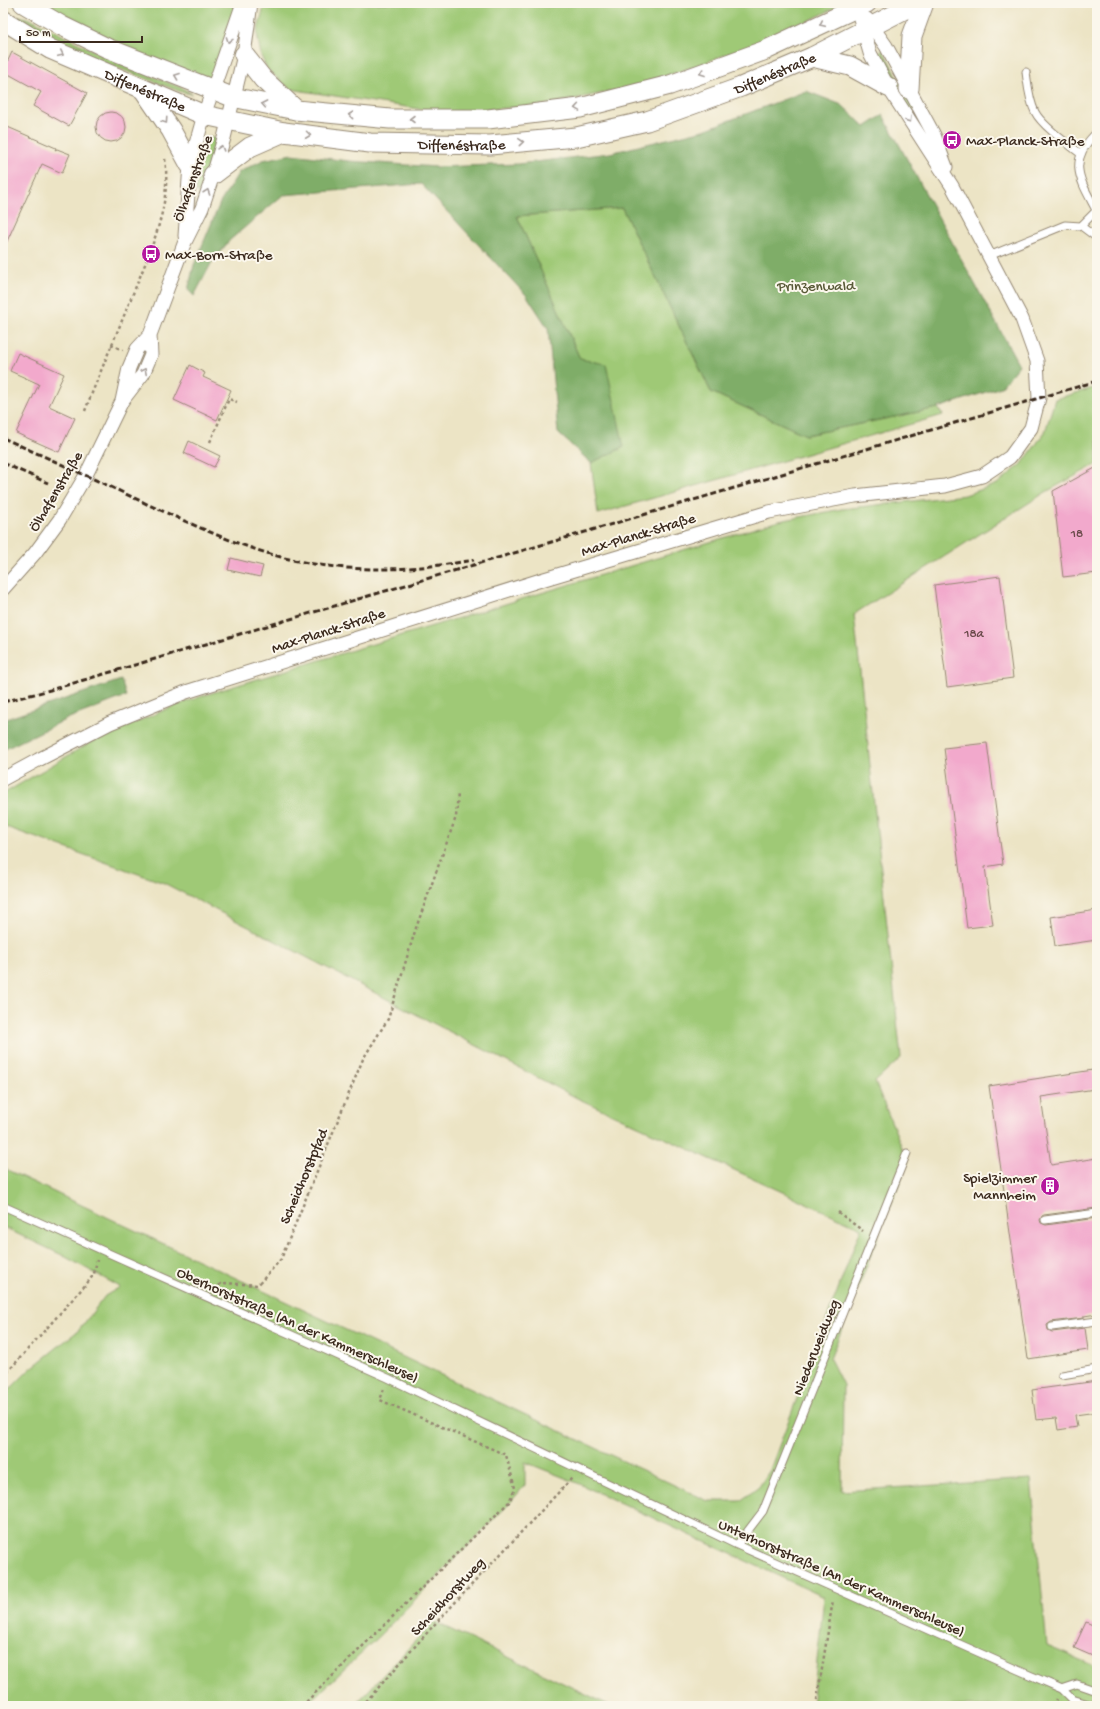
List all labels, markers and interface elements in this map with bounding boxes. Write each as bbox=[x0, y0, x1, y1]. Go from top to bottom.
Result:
scale bar bbox=[20, 18, 142, 44]
one-way arrow bbox=[819, 19, 826, 27]
text: 50 m bbox=[26, 27, 51, 41]
one-way arrow bbox=[226, 36, 234, 43]
one-way arrow bbox=[56, 49, 64, 57]
street label: Diffenéstraße bbox=[731, 49, 819, 100]
street label: Diffenéstraße bbox=[100, 66, 188, 117]
one-way arrow bbox=[699, 69, 706, 77]
one-way arrow bbox=[174, 73, 181, 81]
one-way arrow bbox=[261, 100, 267, 109]
one-way arrow bbox=[574, 103, 580, 112]
one-way arrow bbox=[348, 111, 354, 120]
one-way arrow bbox=[409, 115, 415, 123]
one-way arrow bbox=[905, 116, 912, 123]
one-way arrow bbox=[160, 117, 167, 124]
bus stop icon: Max-Planck-Straße bbox=[941, 129, 963, 151]
one-way arrow bbox=[305, 130, 311, 139]
street label: Ölhafenstraße bbox=[170, 133, 218, 224]
place label: Max-Planck-Straße bbox=[966, 133, 1085, 151]
street label: Diffenéstraße bbox=[417, 137, 506, 156]
one-way arrow bbox=[518, 138, 524, 147]
one-way arrow bbox=[216, 145, 225, 152]
one-way arrow bbox=[203, 188, 211, 195]
bus stop icon: Max-Born-Straße bbox=[140, 243, 162, 265]
place label: Max-Born-Straße bbox=[165, 247, 273, 265]
park label: Prinzenwald bbox=[776, 278, 856, 296]
one-way arrow bbox=[139, 368, 147, 375]
street label: Ölhafenstraße bbox=[26, 448, 88, 535]
street label: Max-Planck-Straße bbox=[579, 510, 698, 562]
house number: 18 bbox=[1070, 527, 1083, 542]
street label: Max-Planck-Straße bbox=[270, 605, 388, 659]
house number: 18a bbox=[963, 627, 985, 642]
street label: Scheidhorstpfad bbox=[277, 1125, 333, 1227]
place label: Spielzimmer Mannheim bbox=[963, 1170, 1038, 1205]
building icon: Spielzimmer Mannheim bbox=[1039, 1175, 1061, 1197]
street label: Oberhorststraße (An der Kammerschleuse) bbox=[173, 1264, 421, 1388]
street label: Niederweidweg bbox=[789, 1297, 844, 1398]
street label: Unterhorststraße (An der Kammerschleuse) bbox=[715, 1516, 967, 1642]
street label: Scheidhorstweg bbox=[408, 1554, 489, 1640]

